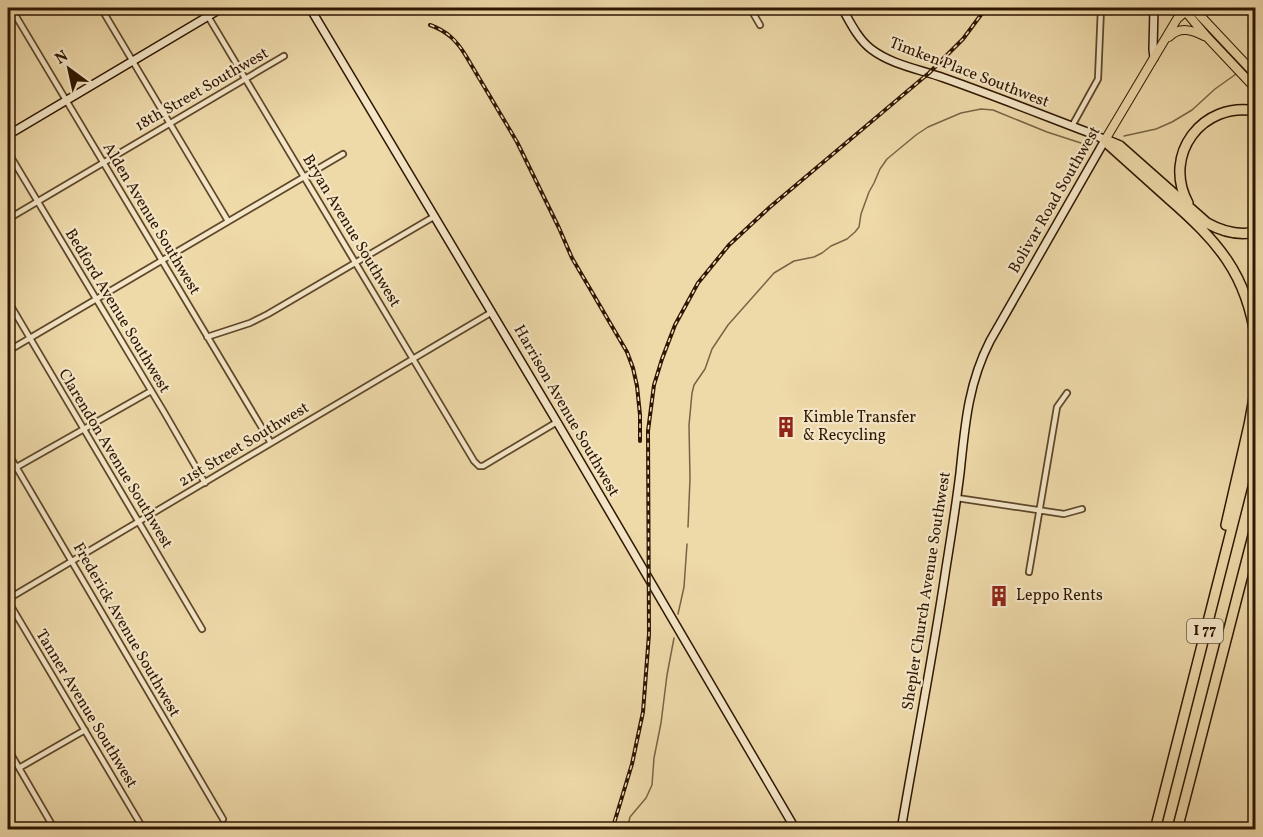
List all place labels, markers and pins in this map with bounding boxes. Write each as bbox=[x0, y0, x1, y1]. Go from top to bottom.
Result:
place label: Kimble Transfer & Recycling bbox=[803, 407, 916, 447]
building icon: Kimble Transfer & Recycling bbox=[774, 415, 798, 439]
building icon: Leppo Rents bbox=[987, 584, 1011, 608]
place label: Leppo Rents bbox=[1016, 585, 1103, 607]

